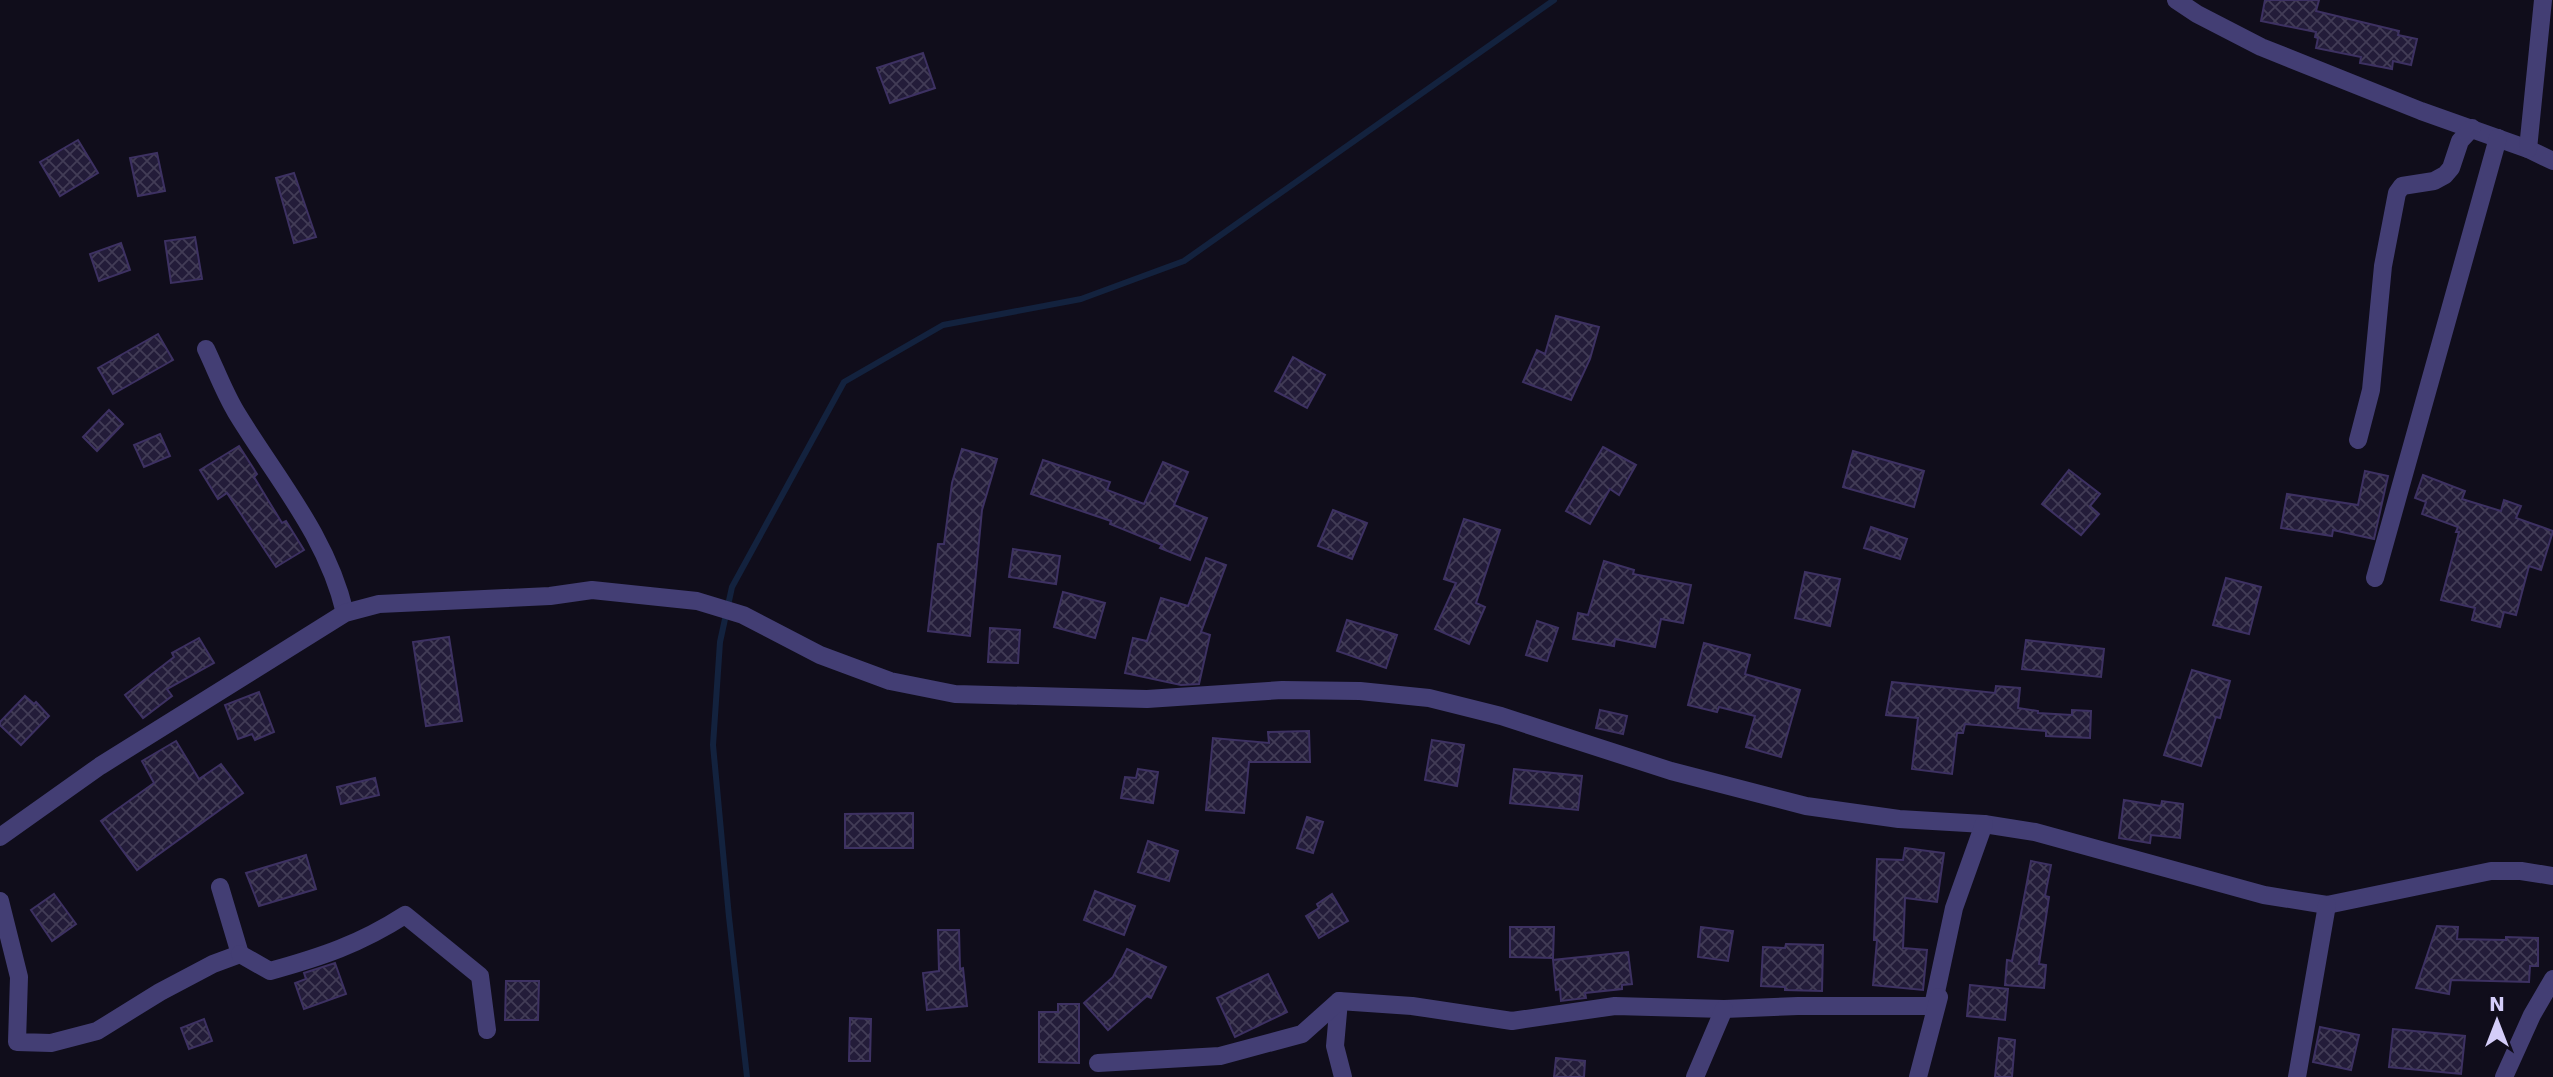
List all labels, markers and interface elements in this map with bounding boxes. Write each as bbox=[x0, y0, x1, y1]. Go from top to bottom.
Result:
north arrow bbox=[2462, 986, 2532, 1056]
text: N bbox=[2489, 993, 2505, 1015]

